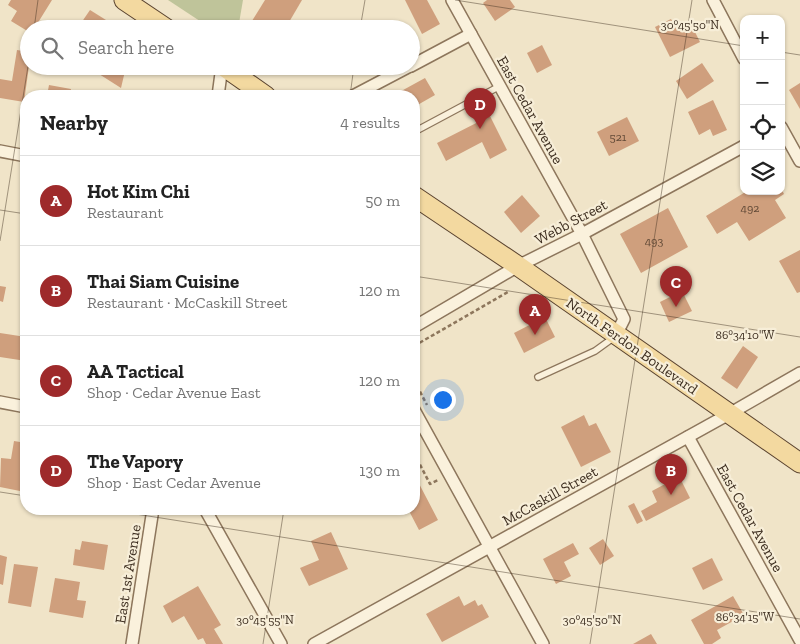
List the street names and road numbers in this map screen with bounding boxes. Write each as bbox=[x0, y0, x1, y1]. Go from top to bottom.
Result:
street label: East Cedar Avenue bbox=[493, 53, 567, 167]
street label: Webb Street bbox=[532, 195, 611, 249]
street label: North Ferdon Boulevard bbox=[563, 294, 702, 399]
street label: East Cedar Avenue bbox=[713, 461, 787, 575]
street label: McCaskill Street bbox=[499, 462, 601, 530]
street label: East 1st Avenue bbox=[111, 523, 145, 625]

